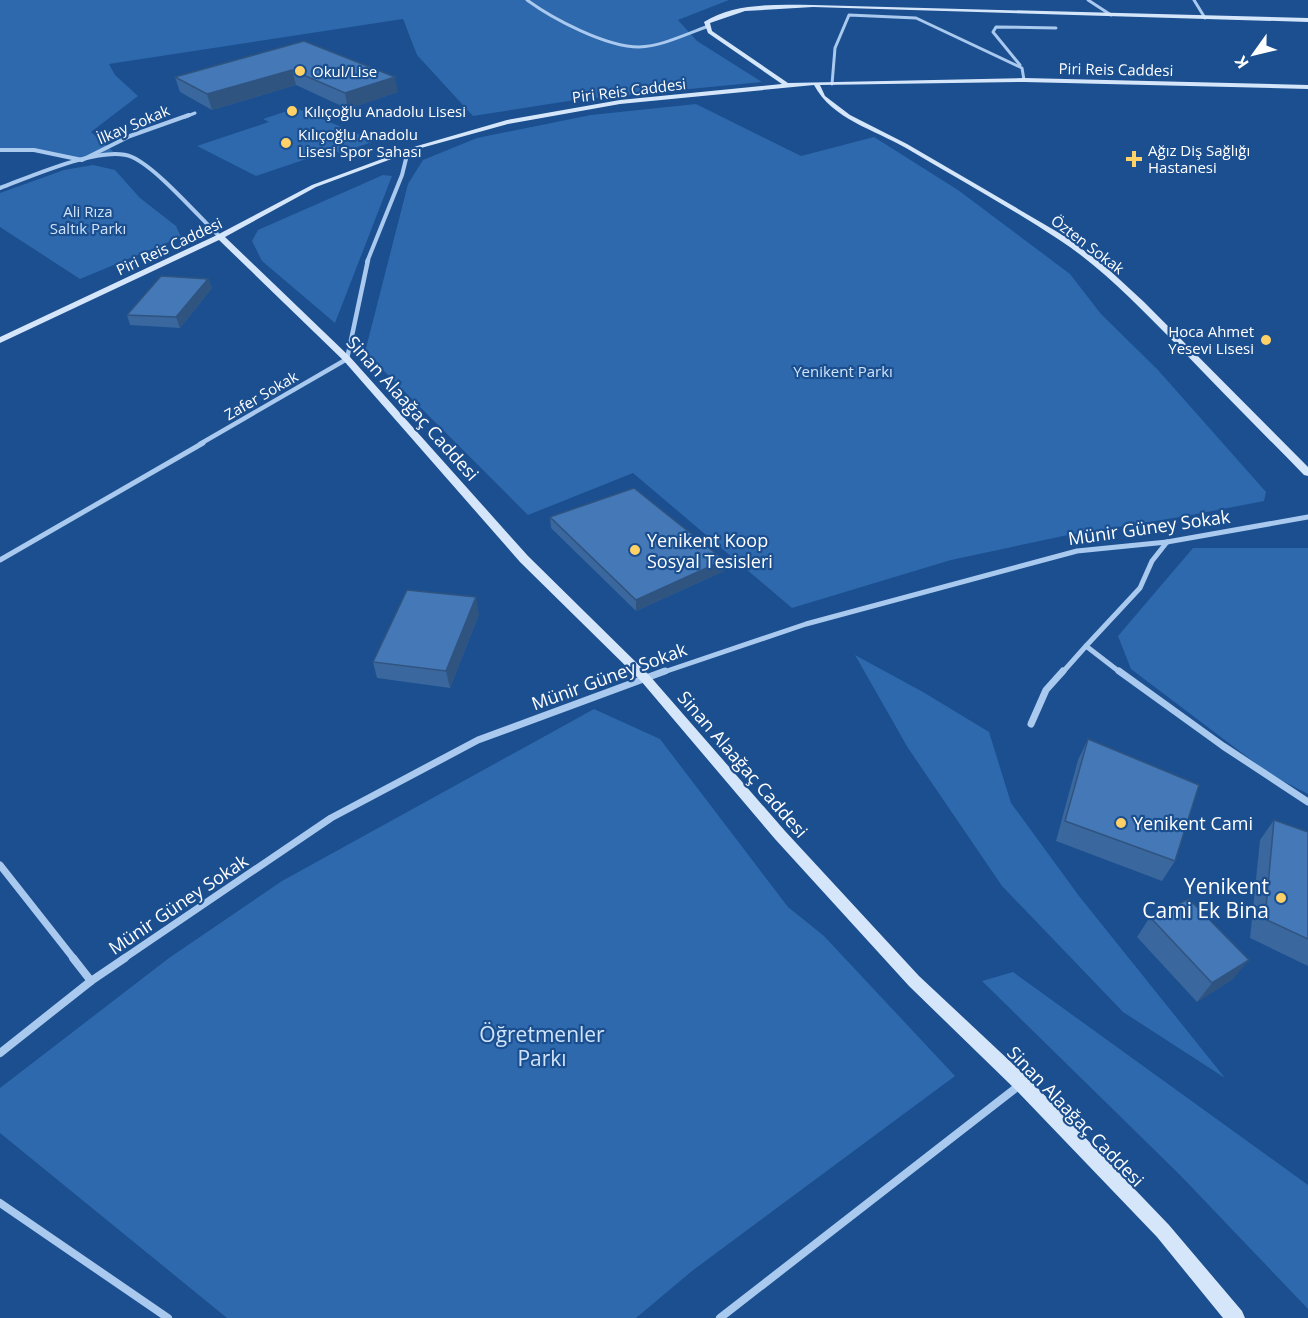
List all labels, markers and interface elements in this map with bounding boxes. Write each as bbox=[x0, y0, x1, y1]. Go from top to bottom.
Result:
north arrow bbox=[1224, 24, 1284, 84]
text: K bbox=[1229, 52, 1254, 73]
street label: Piri Reis Caddesi bbox=[1059, 58, 1173, 80]
place label: Okul/Lise bbox=[312, 61, 377, 81]
marker: Okul/Lise bbox=[293, 64, 307, 78]
street label: Piri Reis Caddesi bbox=[571, 73, 687, 107]
street label: İlkay Sokak bbox=[94, 100, 172, 148]
place label: Kılıçoğlu Anadolu Lisesi bbox=[304, 101, 466, 121]
marker: Kılıçoğlu Anadolu Lisesi bbox=[285, 104, 299, 118]
place label: Kılıçoğlu Anadolu Lisesi Spor Sahası bbox=[298, 124, 422, 161]
marker: Kılıçoğlu Anadolu Lisesi Spor Sahası bbox=[279, 136, 293, 150]
place label: Ağız Diş Sağlığı Hastanesi bbox=[1148, 140, 1250, 177]
marker: Ağız Diş Sağlığı Hastanesi bbox=[1125, 150, 1143, 168]
park label: Ali Rıza Saltık Parkı bbox=[50, 201, 126, 238]
street label: Özten Sokak bbox=[1047, 210, 1129, 278]
street label: Piri Reis Caddesi bbox=[113, 213, 225, 279]
place label: Hoca Ahmet Yesevi Lisesi bbox=[1168, 321, 1254, 358]
street label: Sinan Alaağaç Caddesi bbox=[342, 331, 484, 485]
marker: Hoca Ahmet Yesevi Lisesi bbox=[1259, 333, 1273, 347]
park label: Yenikent Parkı bbox=[793, 361, 893, 381]
street label: Zafer Sokak bbox=[221, 366, 302, 424]
street label: Münir Güney Sokak bbox=[1066, 504, 1232, 550]
place label: Yenikent Koop Sosyal Tesisleri bbox=[647, 528, 773, 573]
marker: Yenikent Koop Sosyal Tesisleri bbox=[628, 543, 642, 557]
street label: Münir Güney Sokak bbox=[528, 637, 690, 715]
street label: Sinan Alaağaç Caddesi bbox=[673, 686, 813, 842]
place label: Yenikent Cami bbox=[1133, 811, 1253, 835]
marker: Yenikent Cami bbox=[1114, 816, 1128, 830]
street label: Münir Güney Sokak bbox=[104, 848, 253, 960]
place label: Yenikent Cami Ek Bina bbox=[1142, 872, 1269, 924]
marker: Yenikent Cami Ek Bina bbox=[1274, 891, 1288, 905]
park label: Öğretmenler Parkı bbox=[479, 1020, 605, 1072]
street label: Sinan Alaağaç Caddesi bbox=[1002, 1040, 1150, 1192]

